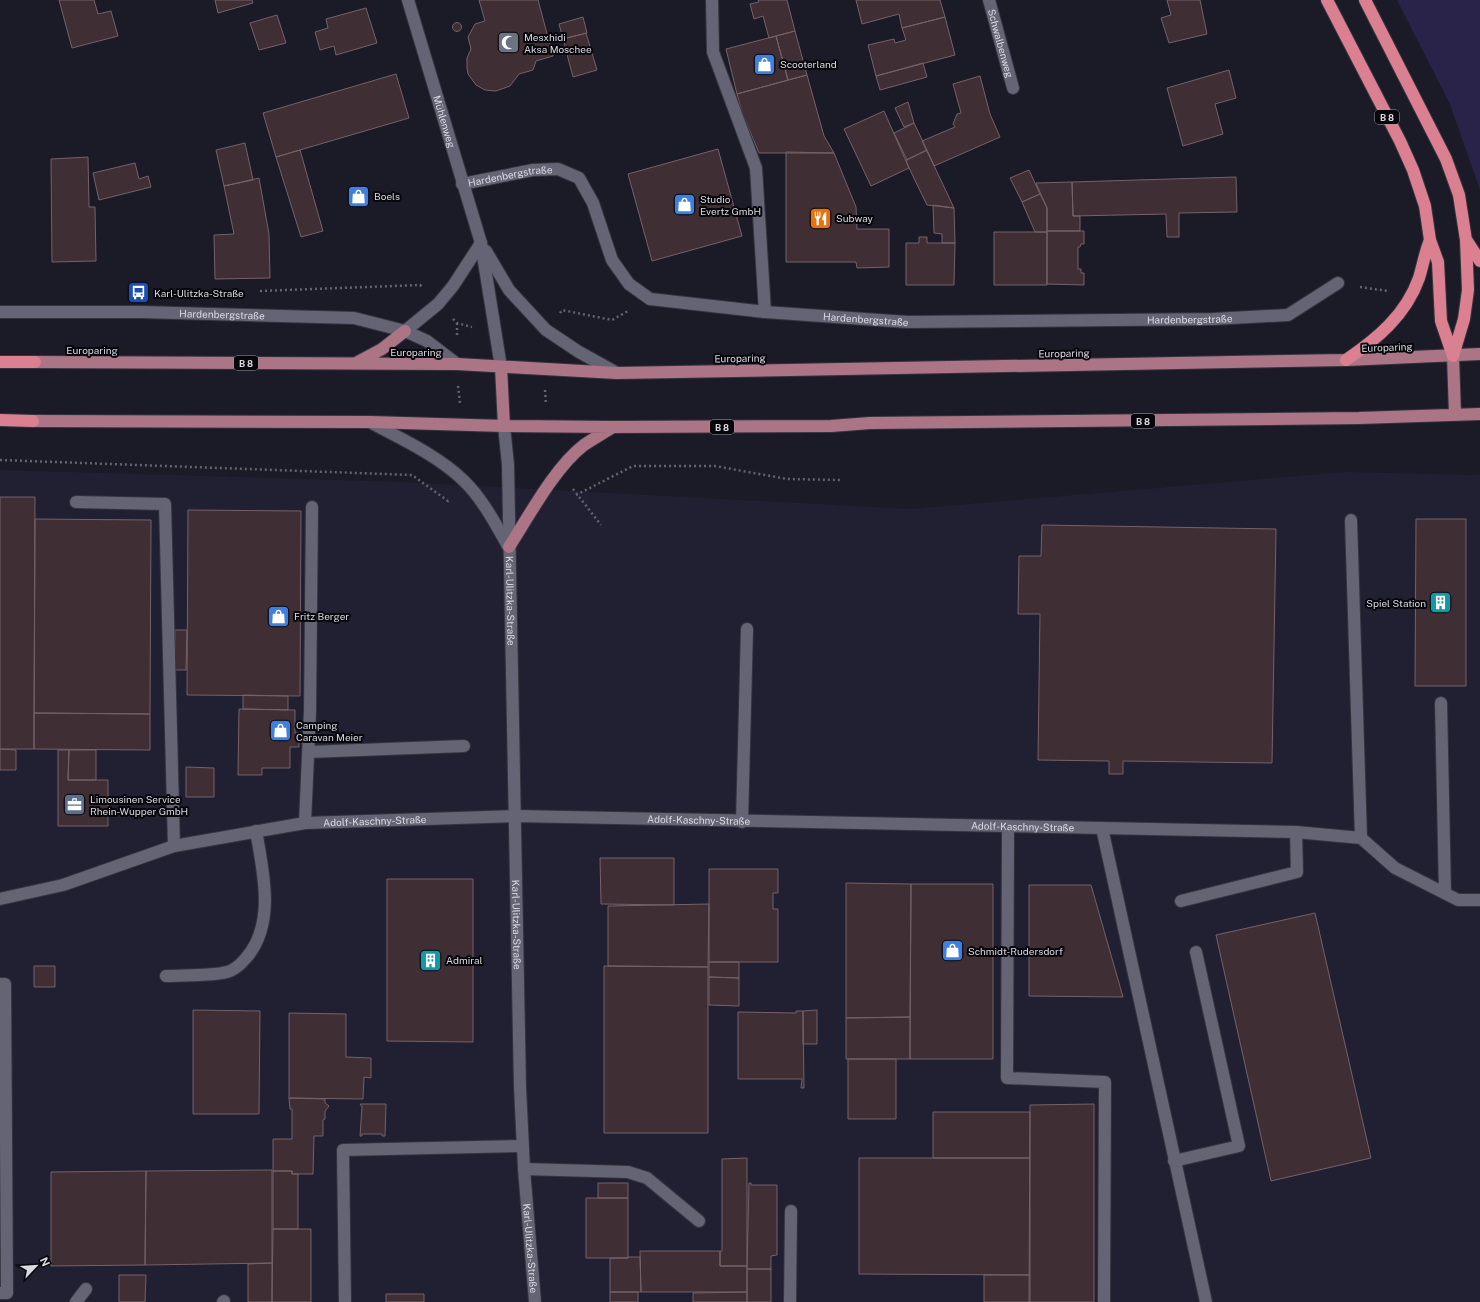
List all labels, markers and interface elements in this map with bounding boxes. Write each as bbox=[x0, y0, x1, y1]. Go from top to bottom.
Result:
street label: Schwalbenweg bbox=[986, 8, 1016, 79]
mosque icon: Mesxhidi Aksa Moschee bbox=[496, 30, 522, 56]
place label: Mesxhidi Aksa Moschee bbox=[524, 31, 592, 55]
shop icon: Scooterland bbox=[752, 51, 778, 77]
place label: Scooterland bbox=[780, 58, 837, 70]
street label: Mühlenweg bbox=[431, 94, 458, 149]
road number: B 8 bbox=[1375, 110, 1399, 124]
street label: Hardenbergstraße bbox=[467, 163, 553, 189]
shop icon: Boels bbox=[345, 183, 371, 209]
place label: Boels bbox=[374, 190, 400, 202]
shop icon: Studio Evertz GmbH bbox=[672, 192, 698, 218]
place label: Studio Evertz GmbH bbox=[700, 193, 761, 217]
restaurant icon: Subway bbox=[808, 205, 834, 231]
place label: Subway bbox=[836, 212, 874, 224]
bus stop icon: Karl-Ulitzka-Straße bbox=[126, 280, 152, 306]
place label: Karl-Ulitzka-Straße bbox=[154, 287, 244, 299]
street label: Hardenbergstraße bbox=[179, 307, 265, 321]
street label: Hardenbergstraße bbox=[823, 310, 909, 328]
street label: Hardenbergstraße bbox=[1147, 312, 1233, 326]
street label: Europaring bbox=[1361, 340, 1413, 354]
street label: Europaring bbox=[66, 344, 118, 356]
street label: Europaring bbox=[390, 346, 442, 358]
street label: Europaring bbox=[1038, 347, 1090, 359]
street label: Europaring bbox=[714, 352, 766, 364]
road number: B 8 bbox=[234, 356, 258, 370]
road number: B 8 bbox=[1131, 414, 1155, 428]
road number: B 8 bbox=[710, 420, 734, 434]
street label: Karl-Ulitzka-Straße bbox=[504, 556, 517, 646]
building icon: Spiel Station bbox=[1428, 590, 1454, 616]
place label: Spiel Station bbox=[1366, 597, 1426, 609]
shop icon: Fritz Berger bbox=[265, 603, 291, 629]
place label: Fritz Berger bbox=[294, 610, 349, 622]
shop icon: Camping Caravan Meier bbox=[268, 718, 294, 744]
place label: Camping Caravan Meier bbox=[296, 719, 363, 743]
office icon: Limousinen Service Rhein-Wupper GmbH bbox=[62, 792, 88, 818]
place label: Limousinen Service Rhein-Wupper GmbH bbox=[90, 793, 188, 817]
street label: Adolf-Kaschny-Straße bbox=[323, 813, 427, 828]
street label: Adolf-Kaschny-Straße bbox=[647, 813, 751, 827]
street label: Adolf-Kaschny-Straße bbox=[971, 819, 1075, 833]
street label: Karl-Ulitzka-Straße bbox=[510, 880, 524, 970]
shop icon: Schmidt-Rudersdorf bbox=[939, 938, 965, 964]
place label: Schmidt-Rudersdorf bbox=[968, 945, 1063, 957]
building icon: Admiral bbox=[417, 947, 443, 973]
place label: Admiral bbox=[446, 954, 482, 966]
street label: Karl-Ulitzka-Straße bbox=[521, 1203, 540, 1294]
north arrow bbox=[16, 1246, 56, 1286]
text: N bbox=[38, 1255, 52, 1268]

